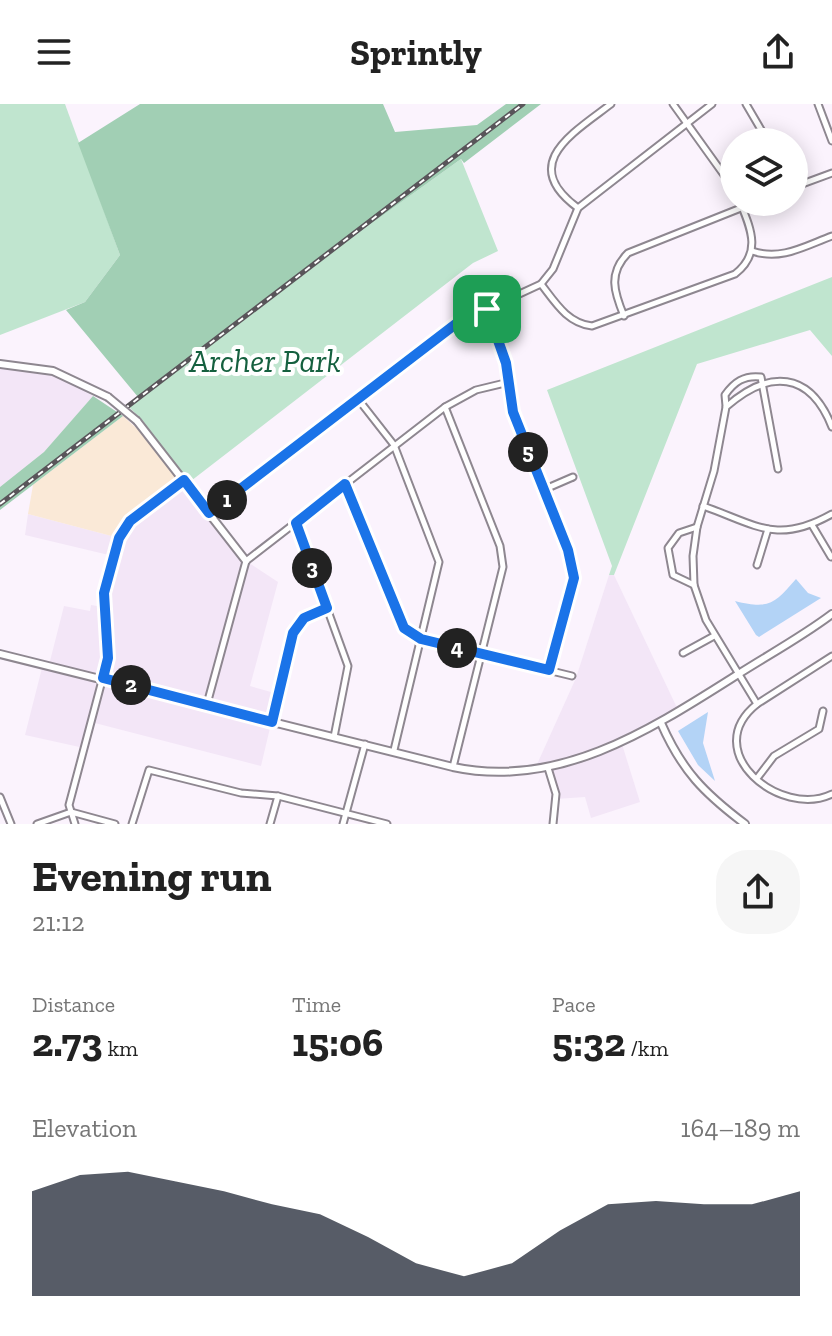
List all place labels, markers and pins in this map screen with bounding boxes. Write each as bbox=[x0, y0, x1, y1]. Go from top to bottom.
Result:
pin bbox=[453, 275, 521, 343]
pin: 5 bbox=[508, 432, 548, 472]
pin: 1 bbox=[207, 480, 247, 520]
pin: 3 bbox=[292, 548, 332, 588]
pin: 4 bbox=[437, 628, 477, 668]
pin: 2 bbox=[111, 665, 151, 705]

